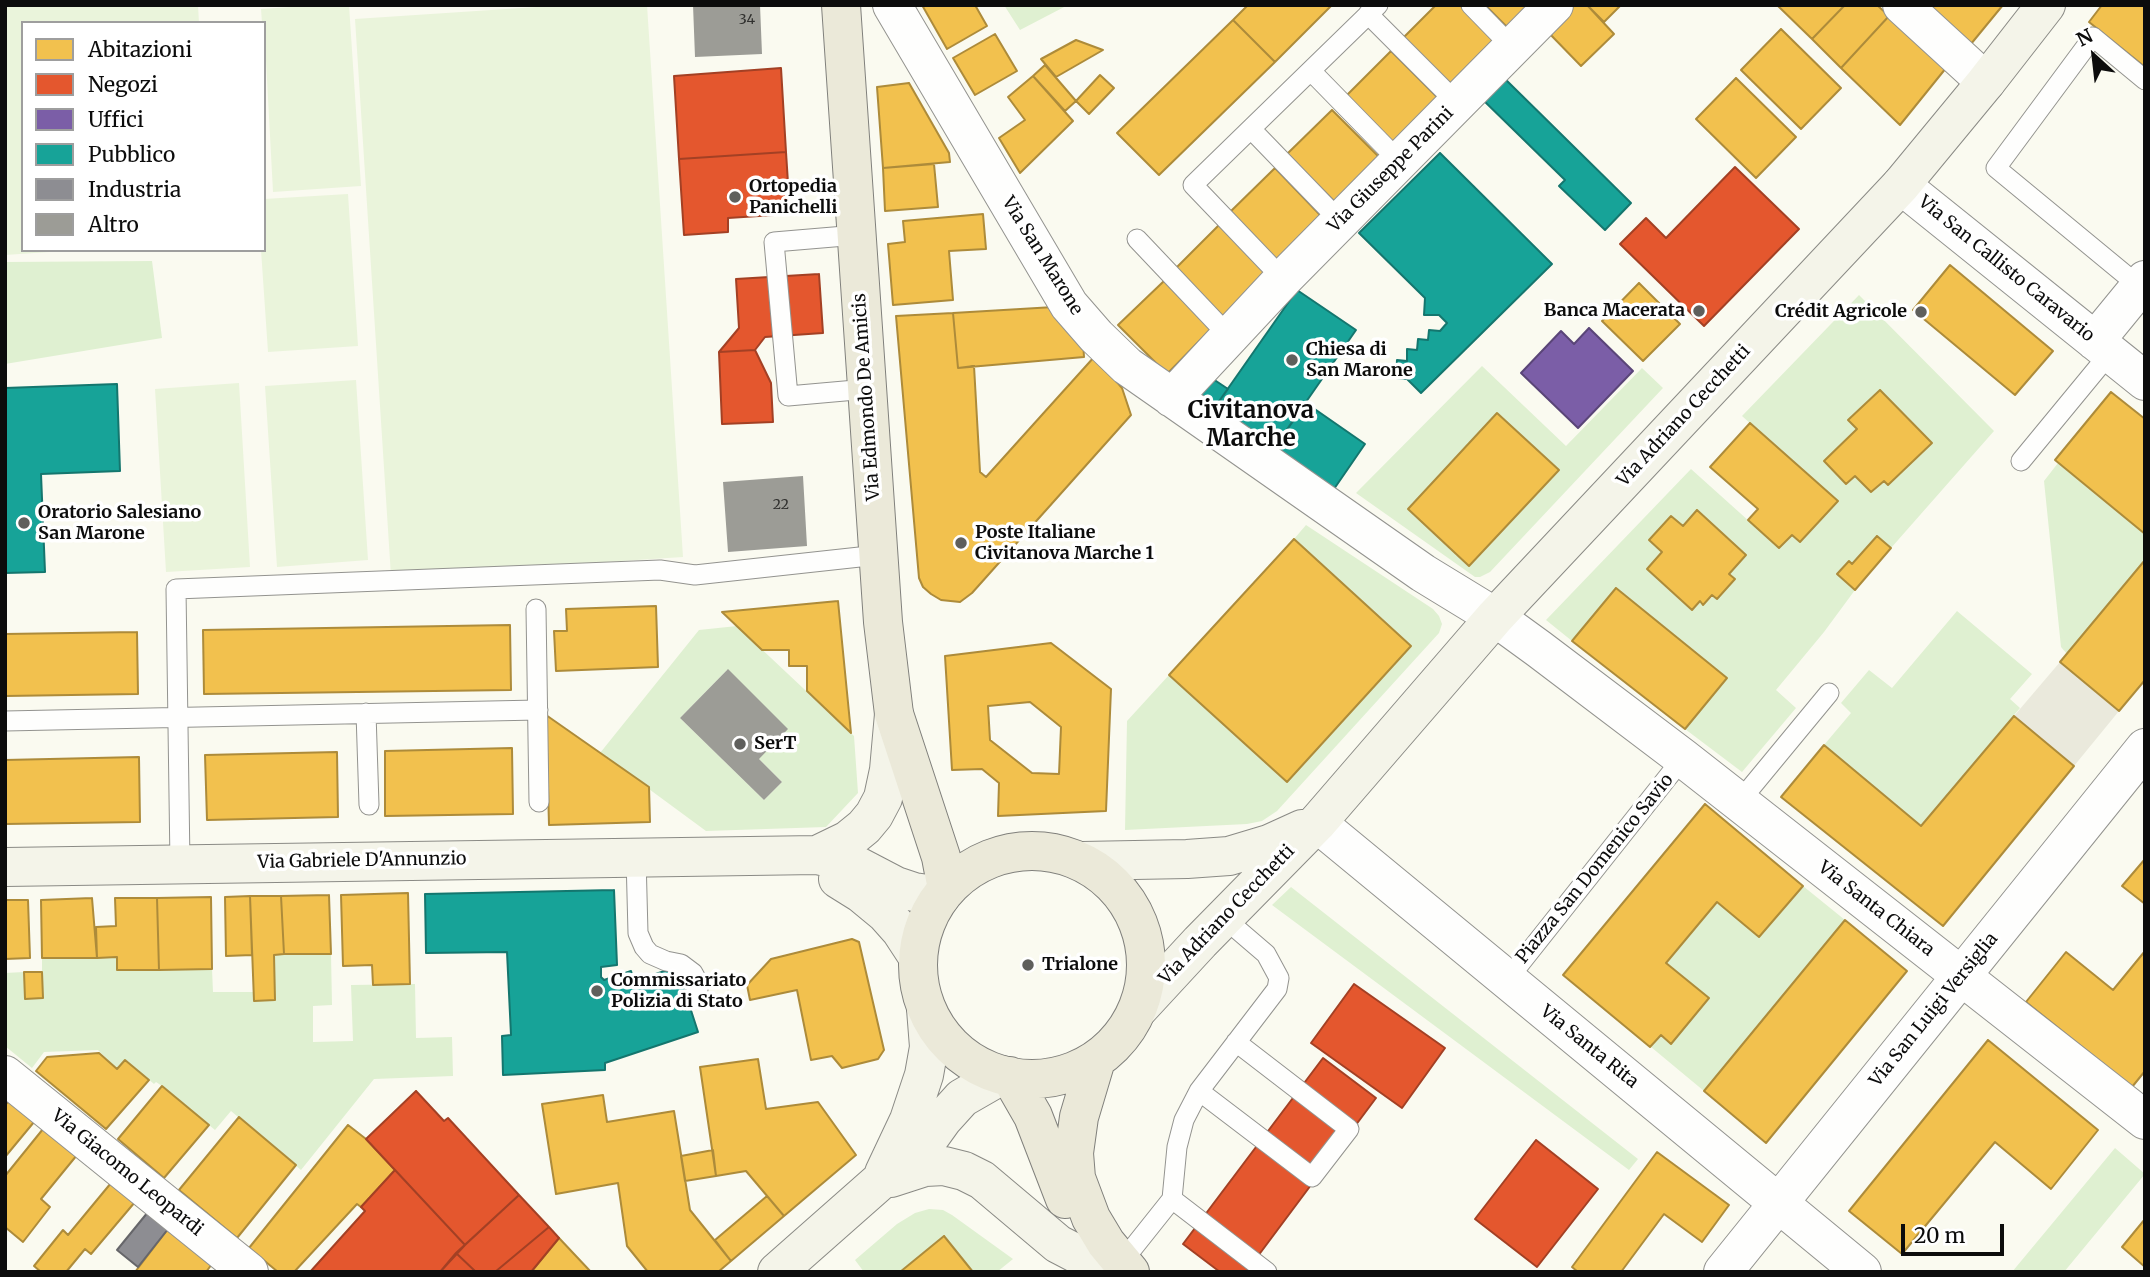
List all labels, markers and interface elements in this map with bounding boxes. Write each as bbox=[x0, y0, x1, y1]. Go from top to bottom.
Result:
house number: 34 bbox=[739, 12, 755, 28]
legend bbox=[21, 21, 266, 252]
north arrow bbox=[2059, 21, 2129, 91]
text: N bbox=[2072, 23, 2097, 51]
text: Abitazioni bbox=[88, 36, 192, 63]
text: Negozi bbox=[88, 71, 158, 98]
street label: Via Giuseppe Parini bbox=[1324, 103, 1458, 237]
text: Uffici bbox=[88, 106, 144, 133]
text: Pubblico bbox=[88, 141, 175, 168]
text: Industria bbox=[88, 176, 181, 203]
place label: Ortopedia Panichelli bbox=[749, 176, 837, 218]
marker: Ortopedia Panichelli bbox=[727, 189, 743, 205]
street label: Via San Callisto Caravario bbox=[1914, 191, 2098, 347]
street label: Via San Marone bbox=[997, 193, 1087, 319]
text: Altro bbox=[88, 211, 139, 238]
street label: Via Edmondo De Amicis bbox=[849, 293, 885, 501]
place label: Banca Macerata bbox=[1544, 300, 1685, 322]
place label: Crédit Agricole bbox=[1775, 301, 1907, 323]
marker: Banca Macerata bbox=[1691, 303, 1707, 319]
marker: Crédit Agricole bbox=[1913, 304, 1929, 320]
place label: Chiesa di San Marone bbox=[1306, 339, 1413, 382]
street label: Via Adriano Cecchetti bbox=[1613, 341, 1755, 491]
marker: Chiesa di San Marone bbox=[1284, 352, 1300, 368]
district label: Civitanova Marche bbox=[1188, 397, 1314, 453]
house number: 22 bbox=[773, 497, 789, 513]
place label: Oratorio Salesiano San Marone bbox=[38, 502, 201, 544]
marker: Oratorio Salesiano San Marone bbox=[16, 515, 32, 531]
place label: Poste Italiane Civitanova Marche 1 bbox=[975, 522, 1154, 564]
marker: Poste Italiane Civitanova Marche 1 bbox=[953, 535, 969, 551]
place label: SerT bbox=[754, 733, 796, 755]
marker: SerT bbox=[732, 736, 748, 752]
street label: Piazza San Domenico Savio bbox=[1512, 770, 1678, 968]
street label: Via Adriano Cecchetti bbox=[1155, 841, 1299, 989]
street label: Via Gabriele D'Annunzio bbox=[257, 848, 467, 874]
street label: Via Santa Chiara bbox=[1814, 857, 1938, 961]
street label: Via San Luigi Versiglia bbox=[1865, 929, 2003, 1091]
place label: Trialone bbox=[1042, 954, 1118, 976]
marker: Trialone bbox=[1020, 957, 1036, 973]
place label: Commissariato Polizia di Stato bbox=[611, 970, 746, 1012]
marker: Commissariato Polizia di Stato bbox=[589, 983, 605, 999]
street label: Via Santa Rita bbox=[1536, 1001, 1642, 1093]
street label: Via Giacomo Leopardi bbox=[47, 1105, 207, 1241]
scale bar bbox=[1905, 1210, 2008, 1254]
text: 20 m bbox=[1914, 1222, 1965, 1249]

